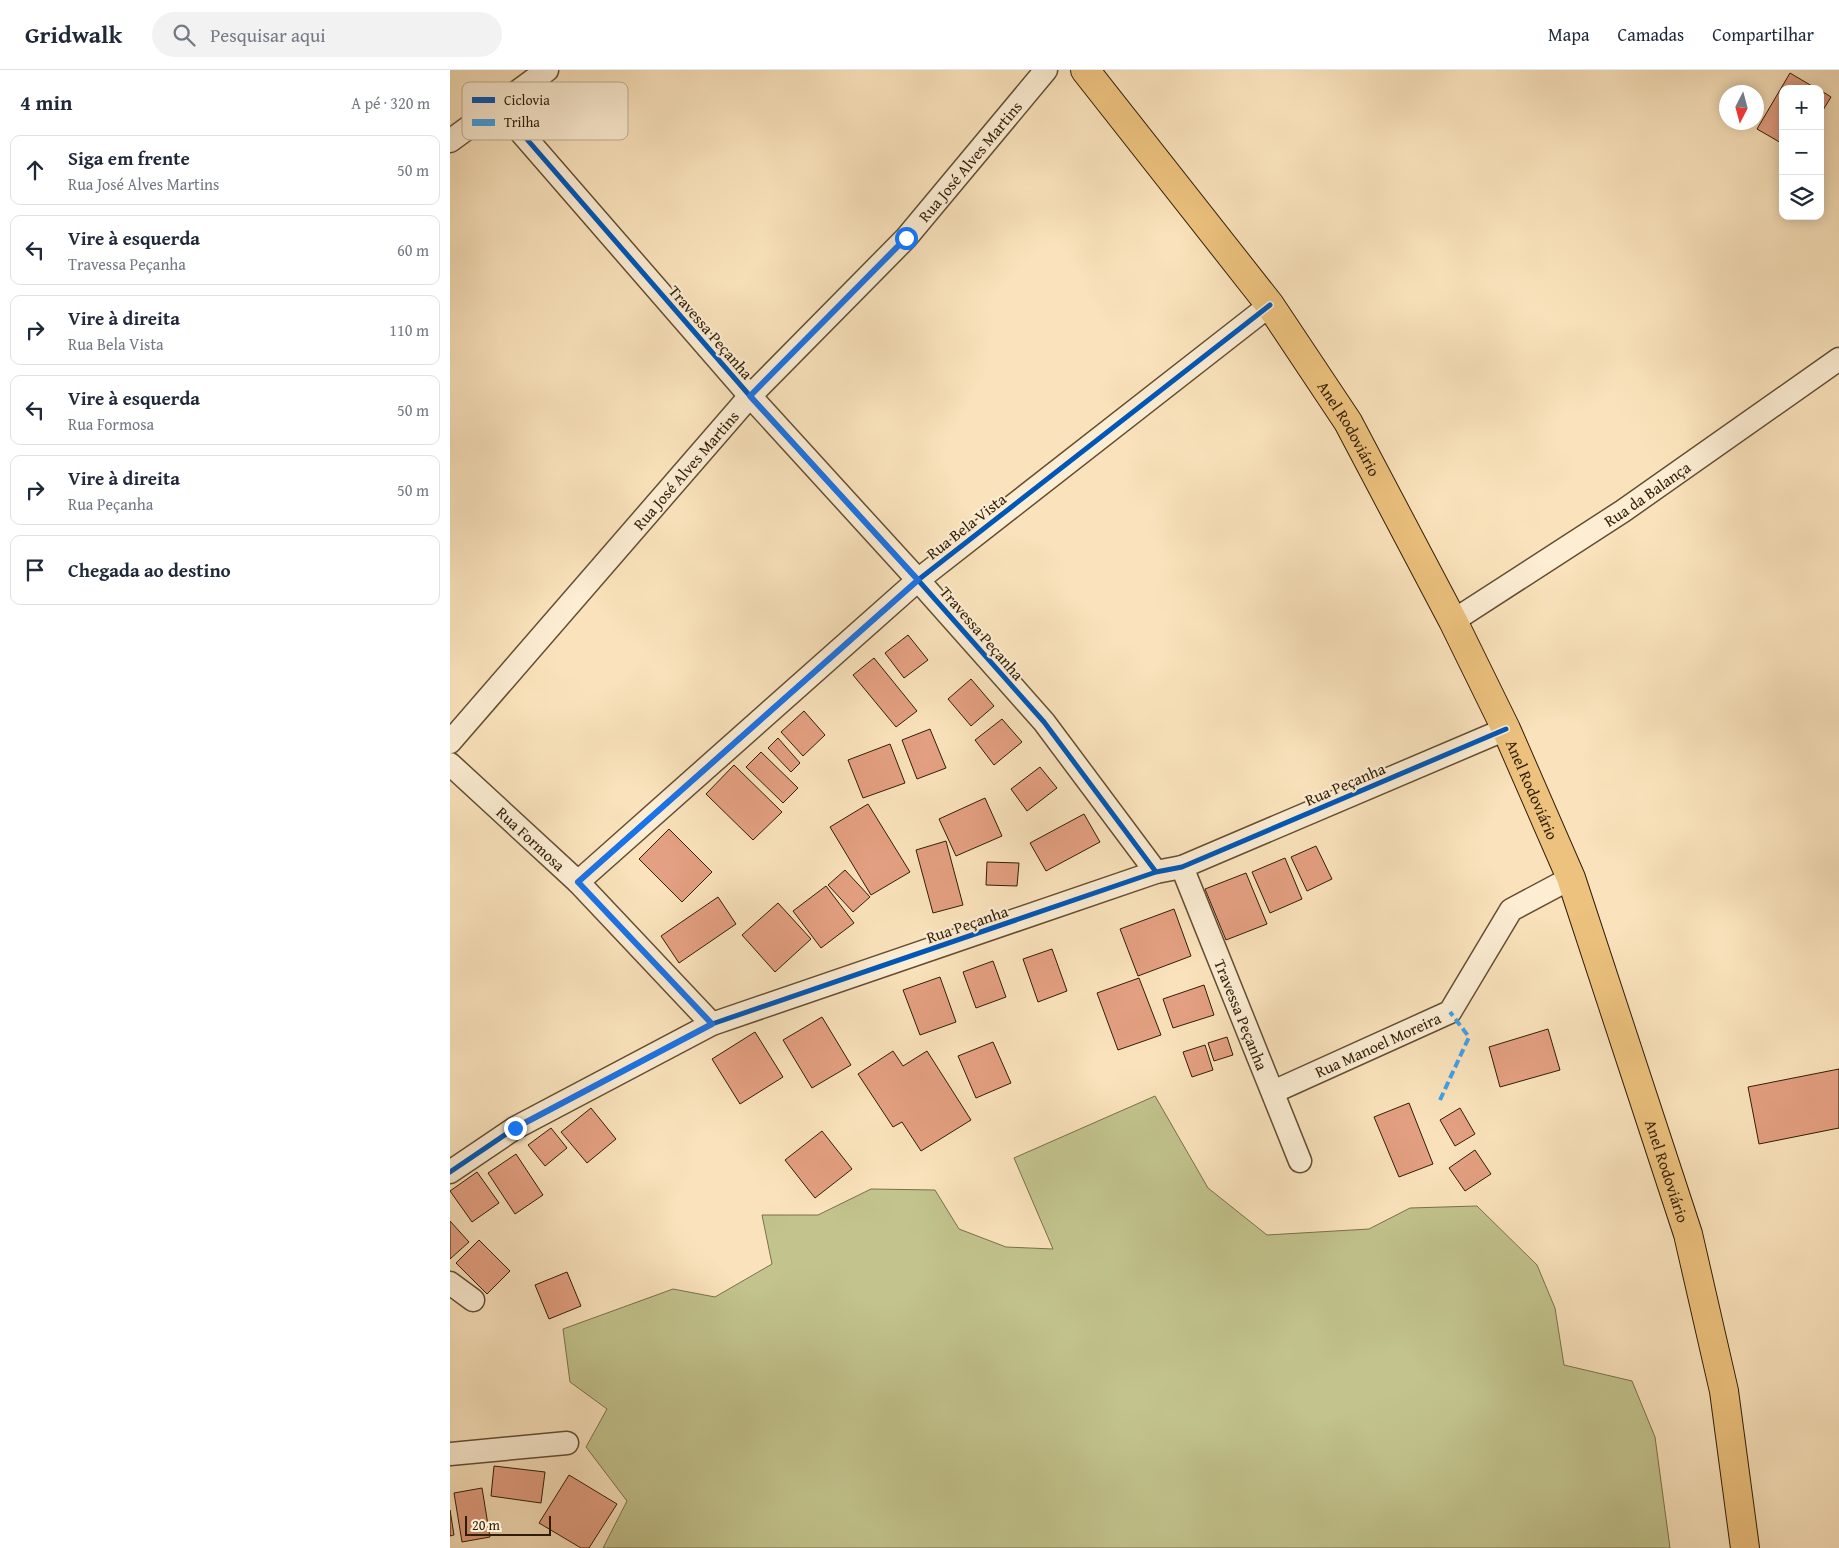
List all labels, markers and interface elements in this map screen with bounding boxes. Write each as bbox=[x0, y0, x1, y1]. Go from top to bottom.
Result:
search box bbox=[152, 12, 502, 57]
text: Gridwalk bbox=[25, 17, 122, 52]
icon: search bbox=[170, 21, 198, 49]
text: Pesquisar aqui bbox=[210, 21, 326, 49]
text: Mapa bbox=[1548, 21, 1589, 48]
text: Camadas bbox=[1617, 21, 1684, 48]
text: Compartilhar bbox=[1712, 21, 1814, 48]
legend bbox=[462, 82, 628, 140]
north arrow bbox=[1719, 85, 1764, 130]
map controls bbox=[1779, 85, 1824, 220]
button: + bbox=[1779, 85, 1824, 130]
text: 4 min bbox=[20, 87, 72, 118]
text: Ciclovia bbox=[504, 90, 550, 110]
text: A pé · 320 m bbox=[351, 91, 430, 115]
street label: Rua José Alves Martins bbox=[912, 95, 1028, 227]
text: Trilha bbox=[504, 112, 540, 132]
button: − bbox=[1779, 130, 1824, 175]
text: Siga em frente bbox=[68, 144, 190, 172]
icon: ahead bbox=[21, 156, 49, 184]
text: 50 m bbox=[397, 158, 429, 182]
text: Rua José Alves Martins bbox=[68, 172, 219, 196]
button: layers bbox=[1779, 175, 1824, 220]
text: Vire à esquerda bbox=[68, 224, 200, 252]
route start bbox=[895, 227, 918, 250]
icon: left bbox=[21, 236, 49, 264]
text: 60 m bbox=[397, 238, 429, 262]
text: Travessa Peçanha bbox=[68, 252, 186, 276]
street label: Travessa Peçanha bbox=[663, 280, 759, 385]
text: Vire à direita bbox=[68, 304, 180, 332]
icon: right bbox=[21, 316, 49, 344]
text: 110 m bbox=[389, 318, 429, 342]
text: Rua Bela Vista bbox=[68, 332, 164, 356]
street label: Anel Rodoviário bbox=[1312, 376, 1387, 481]
text: Vire à esquerda bbox=[68, 384, 200, 412]
icon: left bbox=[21, 396, 49, 424]
text: 50 m bbox=[397, 398, 429, 422]
street label: Rua José Alves Martins bbox=[627, 405, 745, 535]
text: Rua Formosa bbox=[68, 412, 154, 436]
street label: Rua da Balança bbox=[1599, 455, 1696, 532]
text: Vire à direita bbox=[68, 464, 180, 492]
icon: right bbox=[21, 476, 49, 504]
text: 50 m bbox=[397, 478, 429, 502]
street label: Rua Bela Vista bbox=[921, 487, 1011, 565]
text: Rua Peçanha bbox=[68, 492, 153, 516]
icon: arrive bbox=[21, 556, 49, 584]
text: Chegada ao destino bbox=[68, 556, 231, 584]
street label: Travessa Peçanha bbox=[934, 581, 1030, 686]
street label: Anel Rodoviário bbox=[1500, 736, 1565, 843]
street label: Rua Peçanha bbox=[1301, 756, 1389, 812]
street label: Rua Formosa bbox=[491, 801, 571, 877]
street label: Rua Peçanha bbox=[923, 899, 1012, 949]
street label: Travessa Peçanha bbox=[1208, 955, 1274, 1074]
street label: Rua Manoel Moreira bbox=[1311, 1006, 1445, 1084]
street label: Anel Rodoviário bbox=[1639, 1116, 1695, 1226]
route end bbox=[504, 1117, 527, 1140]
scale bar bbox=[465, 1513, 551, 1536]
text: 20 m bbox=[472, 1515, 500, 1535]

